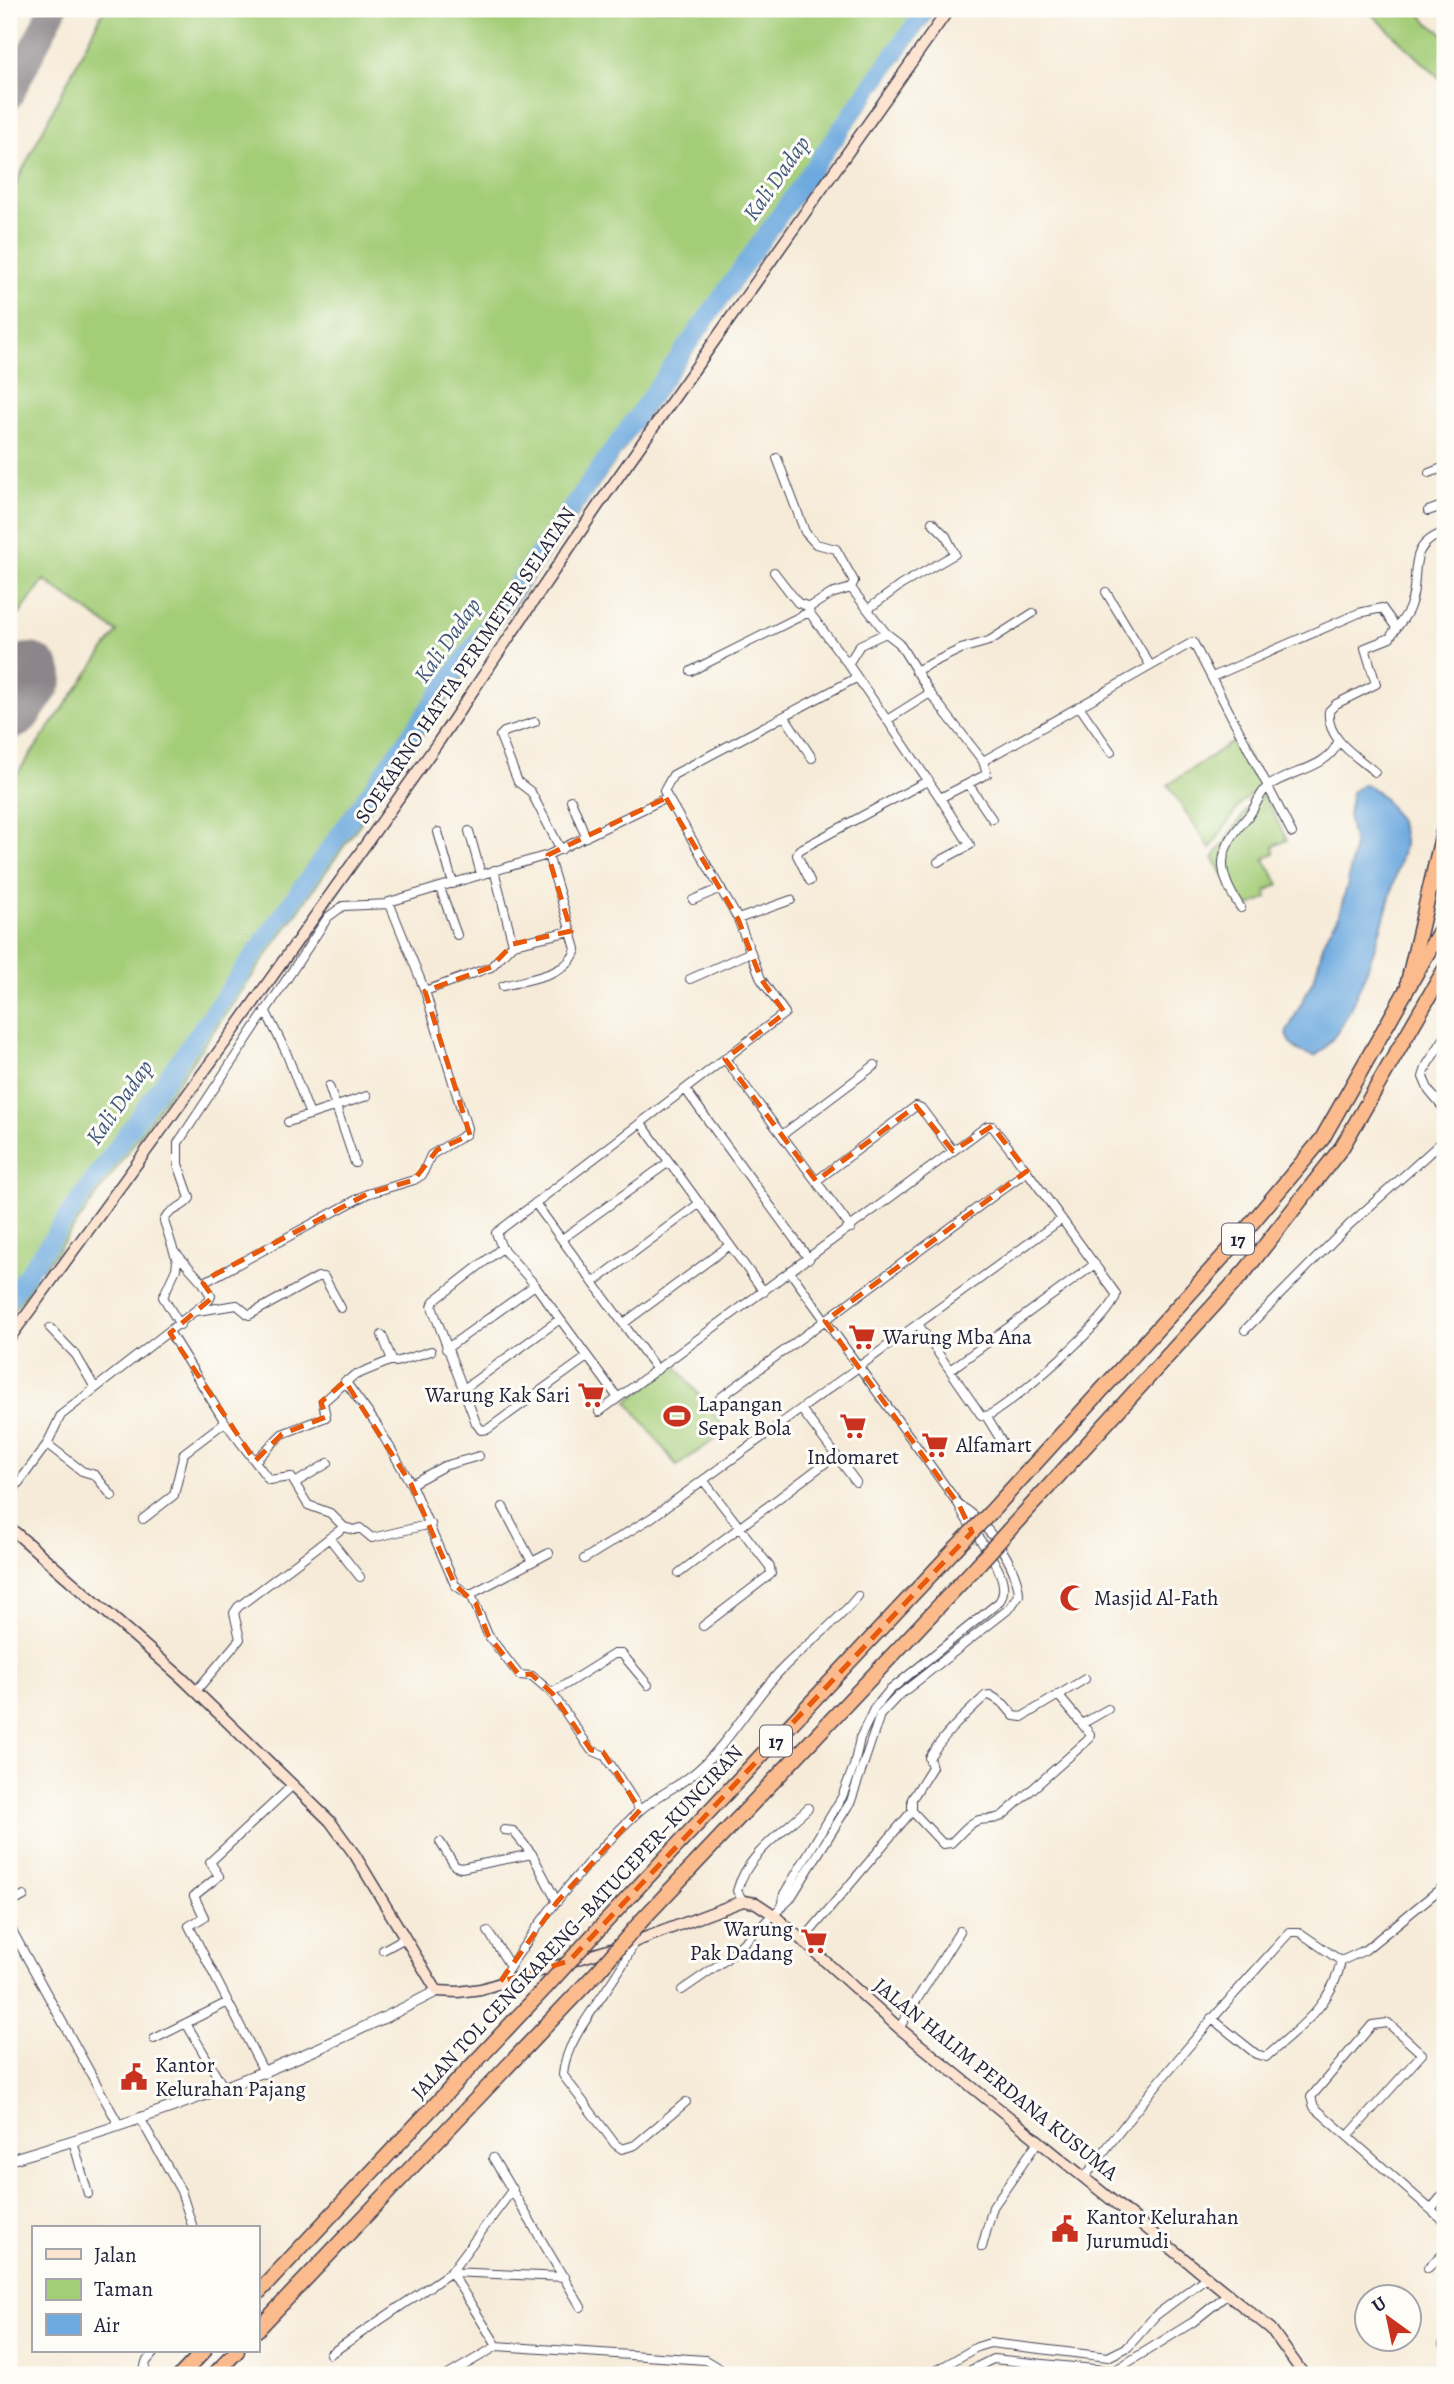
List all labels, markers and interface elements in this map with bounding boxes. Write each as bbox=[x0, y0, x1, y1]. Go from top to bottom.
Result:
water label: Kali Dadap bbox=[736, 129, 817, 227]
street label: SOEKARNO HATTA PERIMETER SELATAN bbox=[348, 501, 582, 829]
water label: Kali Dadap bbox=[407, 591, 488, 689]
water label: Kali Dadap bbox=[79, 1053, 160, 1151]
road number: 17 bbox=[1222, 1224, 1254, 1254]
supermarket icon: Warung Mba Ana bbox=[847, 1322, 877, 1352]
place label: Warung Mba Ana bbox=[882, 1323, 1032, 1351]
supermarket icon: Warung Kak Sari bbox=[576, 1380, 606, 1410]
place label: Warung Kak Sari bbox=[424, 1381, 570, 1409]
place label: Lapangan Sepak Bola bbox=[698, 1390, 791, 1442]
sports icon: Lapangan Sepak Bola bbox=[662, 1401, 692, 1431]
supermarket icon: Indomaret bbox=[838, 1411, 868, 1441]
supermarket icon: Alfamart bbox=[920, 1430, 950, 1460]
place label: Alfamart bbox=[955, 1431, 1032, 1459]
place label: Indomaret bbox=[807, 1443, 899, 1471]
mosque icon: Masjid Al-Fath bbox=[1058, 1583, 1088, 1613]
place label: Masjid Al-Fath bbox=[1094, 1584, 1219, 1612]
road number: 17 bbox=[760, 1726, 792, 1756]
street label: JALAN TOL CENGKARENG–BATUCEPER–KUNCIRAN bbox=[405, 1739, 749, 2105]
place label: Warung Pak Dadang bbox=[690, 1915, 793, 1967]
supermarket icon: Warung Pak Dadang bbox=[799, 1926, 829, 1956]
street label: JALAN HALIM PERDANA KUSUMA bbox=[868, 1971, 1125, 2187]
place label: Kantor Kelurahan Pajang bbox=[155, 2051, 306, 2103]
public building icon: Kantor Kelurahan Pajang bbox=[119, 2062, 149, 2092]
place label: Kantor Kelurahan Jurumudi bbox=[1086, 2203, 1238, 2255]
public building icon: Kantor Kelurahan Jurumudi bbox=[1050, 2214, 1080, 2244]
legend bbox=[32, 2226, 259, 2352]
text: Jalan bbox=[94, 2241, 136, 2269]
text: Taman bbox=[94, 2275, 153, 2303]
north arrow bbox=[1352, 2282, 1422, 2352]
text: U bbox=[1367, 2290, 1392, 2319]
text: Air bbox=[93, 2311, 120, 2339]

